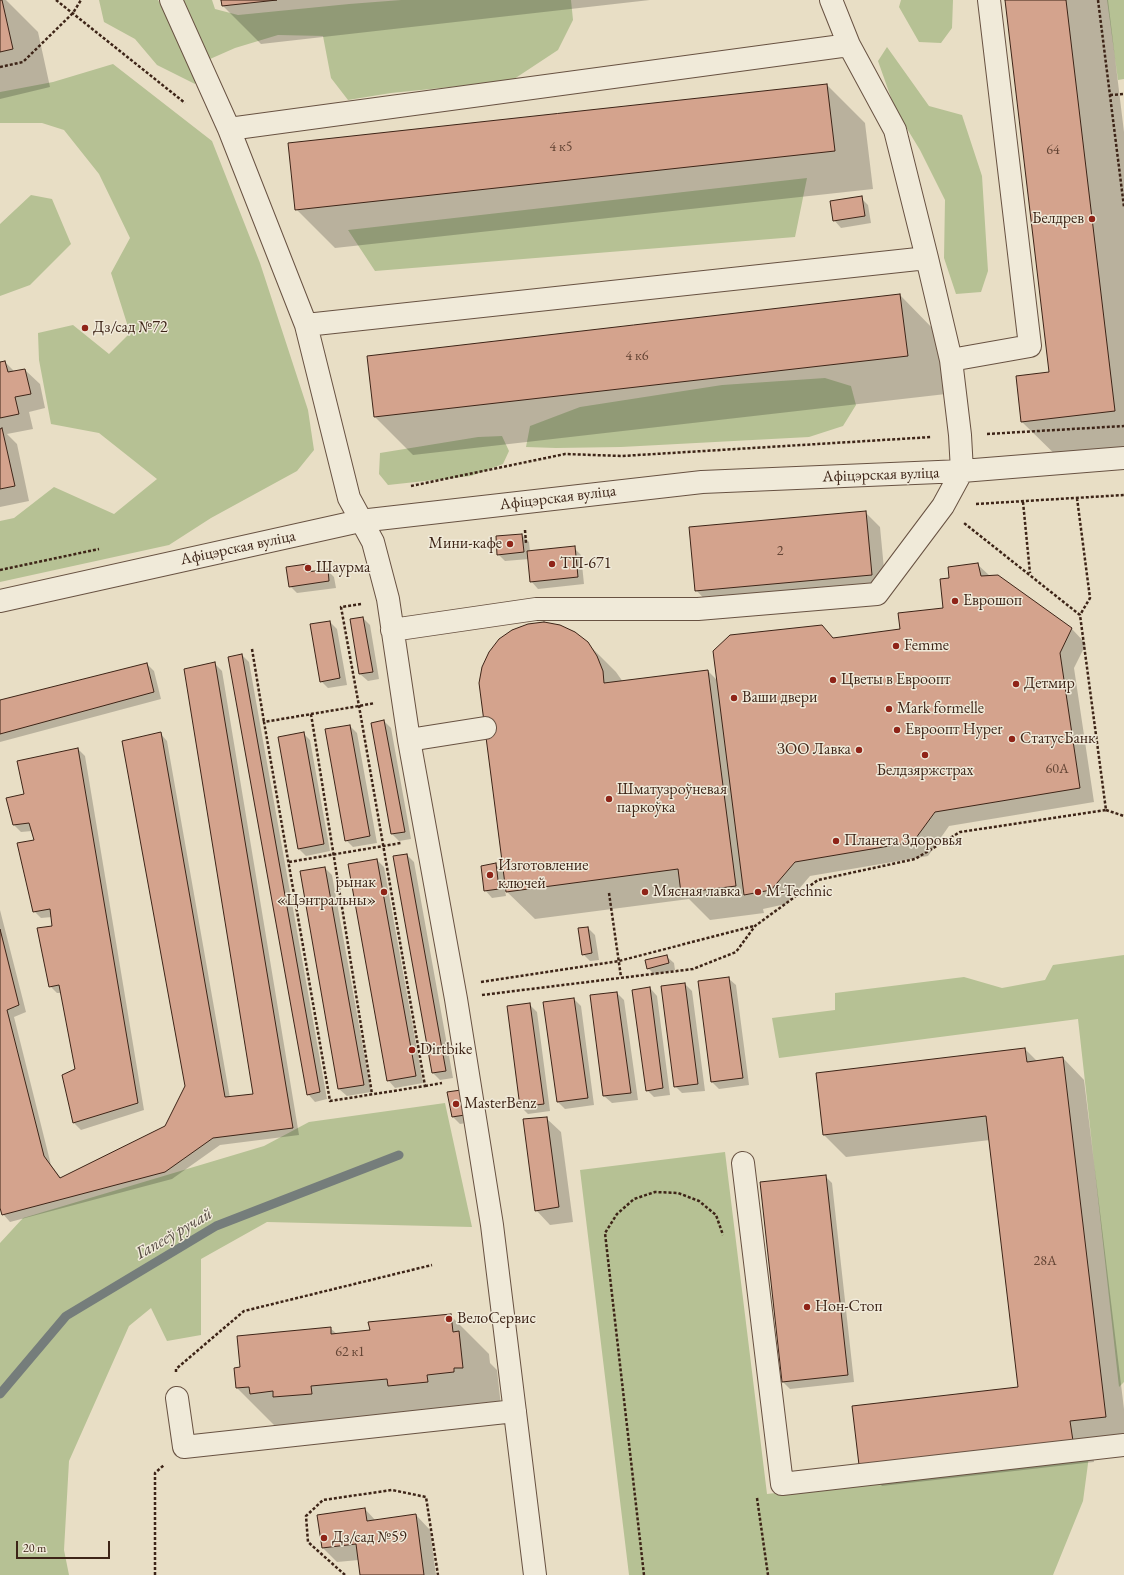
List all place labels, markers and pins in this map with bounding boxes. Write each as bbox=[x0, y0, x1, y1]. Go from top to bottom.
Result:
place label: Белдрев bbox=[1032, 209, 1084, 229]
marker: Белдрев bbox=[1087, 214, 1097, 224]
place label: Дз/сад №72 bbox=[93, 318, 168, 338]
marker: Дз/сад №72 bbox=[80, 323, 90, 333]
place label: Мини-кафе bbox=[429, 534, 502, 554]
marker: Мини-кафе bbox=[505, 539, 515, 549]
place label: ТП-671 bbox=[560, 554, 611, 574]
place label: Шаурма bbox=[316, 558, 370, 578]
marker: ТП-671 bbox=[547, 559, 557, 569]
marker: Шаурма bbox=[303, 563, 313, 573]
place label: Еврошоп bbox=[963, 591, 1022, 611]
marker: Еврошоп bbox=[950, 596, 960, 606]
place label: Femme bbox=[904, 636, 949, 656]
marker: Femme bbox=[891, 641, 901, 651]
place label: Цветы в Евроопт bbox=[841, 670, 951, 690]
place label: Детмир bbox=[1024, 674, 1075, 694]
marker: Цветы в Евроопт bbox=[828, 675, 838, 685]
marker: Детмир bbox=[1011, 679, 1021, 689]
place label: Ваши двери bbox=[742, 688, 818, 708]
marker: Ваши двери bbox=[729, 693, 739, 703]
place label: Mark formelle bbox=[897, 699, 984, 719]
marker: Mark formelle bbox=[884, 704, 894, 714]
place label: Евроопт Hyper bbox=[905, 720, 1003, 740]
marker: Евроопт Hyper bbox=[892, 725, 902, 735]
place label: СтатусБанк bbox=[1020, 729, 1096, 749]
marker: СтатусБанк bbox=[1007, 734, 1017, 744]
place label: ЗОО Лавка bbox=[777, 740, 851, 760]
marker: ЗОО Лавка bbox=[854, 745, 864, 755]
marker: Белдзяржстрах bbox=[920, 750, 930, 760]
place label: Белдзяржстрах bbox=[877, 761, 973, 781]
place label: Шматузроўневая паркоўка bbox=[617, 780, 727, 818]
marker: Шматузроўневая паркоўка bbox=[604, 794, 614, 804]
place label: Планета Здоровья bbox=[844, 831, 962, 851]
marker: Планета Здоровья bbox=[831, 836, 841, 846]
place label: Изготовление ключей bbox=[498, 856, 589, 894]
marker: Изготовление ключей bbox=[485, 870, 495, 880]
place label: рынак «Цэнтральны» bbox=[277, 873, 376, 911]
place label: Мясная лавка bbox=[653, 882, 741, 902]
place label: M-Technic bbox=[766, 882, 833, 902]
marker: рынак «Цэнтральны» bbox=[379, 887, 389, 897]
marker: Мясная лавка bbox=[640, 887, 650, 897]
marker: M-Technic bbox=[753, 887, 763, 897]
place label: Dirtbike bbox=[420, 1040, 472, 1060]
marker: Dirtbike bbox=[407, 1045, 417, 1055]
place label: MasterBenz bbox=[464, 1094, 536, 1114]
marker: MasterBenz bbox=[451, 1099, 461, 1109]
place label: Нон-Стоп bbox=[815, 1297, 882, 1317]
marker: Нон-Стоп bbox=[802, 1302, 812, 1312]
place label: ВелоСервис bbox=[457, 1309, 536, 1329]
marker: ВелоСервис bbox=[444, 1314, 454, 1324]
place label: Дз/сад №59 bbox=[332, 1528, 407, 1548]
marker: Дз/сад №59 bbox=[319, 1533, 329, 1543]

